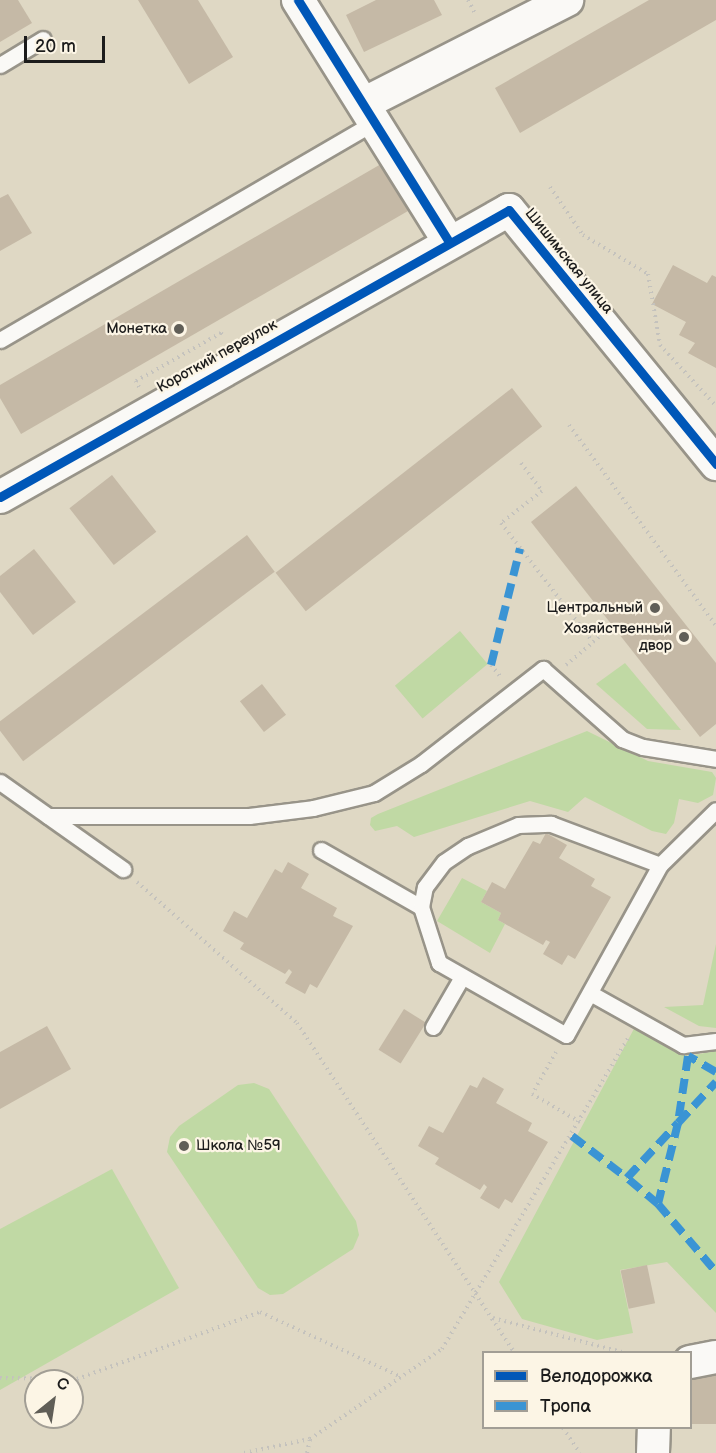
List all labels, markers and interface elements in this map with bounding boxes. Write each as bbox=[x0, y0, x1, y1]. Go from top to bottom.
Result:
scale bar bbox=[27, 24, 108, 62]
text: 20 m bbox=[35, 36, 76, 57]
street label: Шишимская улица bbox=[521, 205, 617, 317]
street label: Короткий переулок bbox=[154, 316, 280, 396]
place label: Монетка bbox=[106, 320, 167, 338]
marker: Монетка bbox=[172, 322, 186, 336]
place label: Центральный bbox=[547, 599, 643, 617]
marker: Центральный bbox=[648, 601, 662, 615]
place label: Хозяйственный двор bbox=[564, 619, 672, 654]
marker: Хозяйственный двор bbox=[677, 630, 691, 644]
place label: Школа №59 bbox=[196, 1137, 281, 1155]
marker: Школа №59 bbox=[177, 1139, 191, 1153]
legend bbox=[482, 1351, 692, 1429]
text: Велодорожка bbox=[540, 1366, 653, 1387]
north arrow bbox=[24, 1369, 84, 1429]
text: С bbox=[53, 1374, 72, 1396]
text: Тропа bbox=[540, 1396, 591, 1417]

